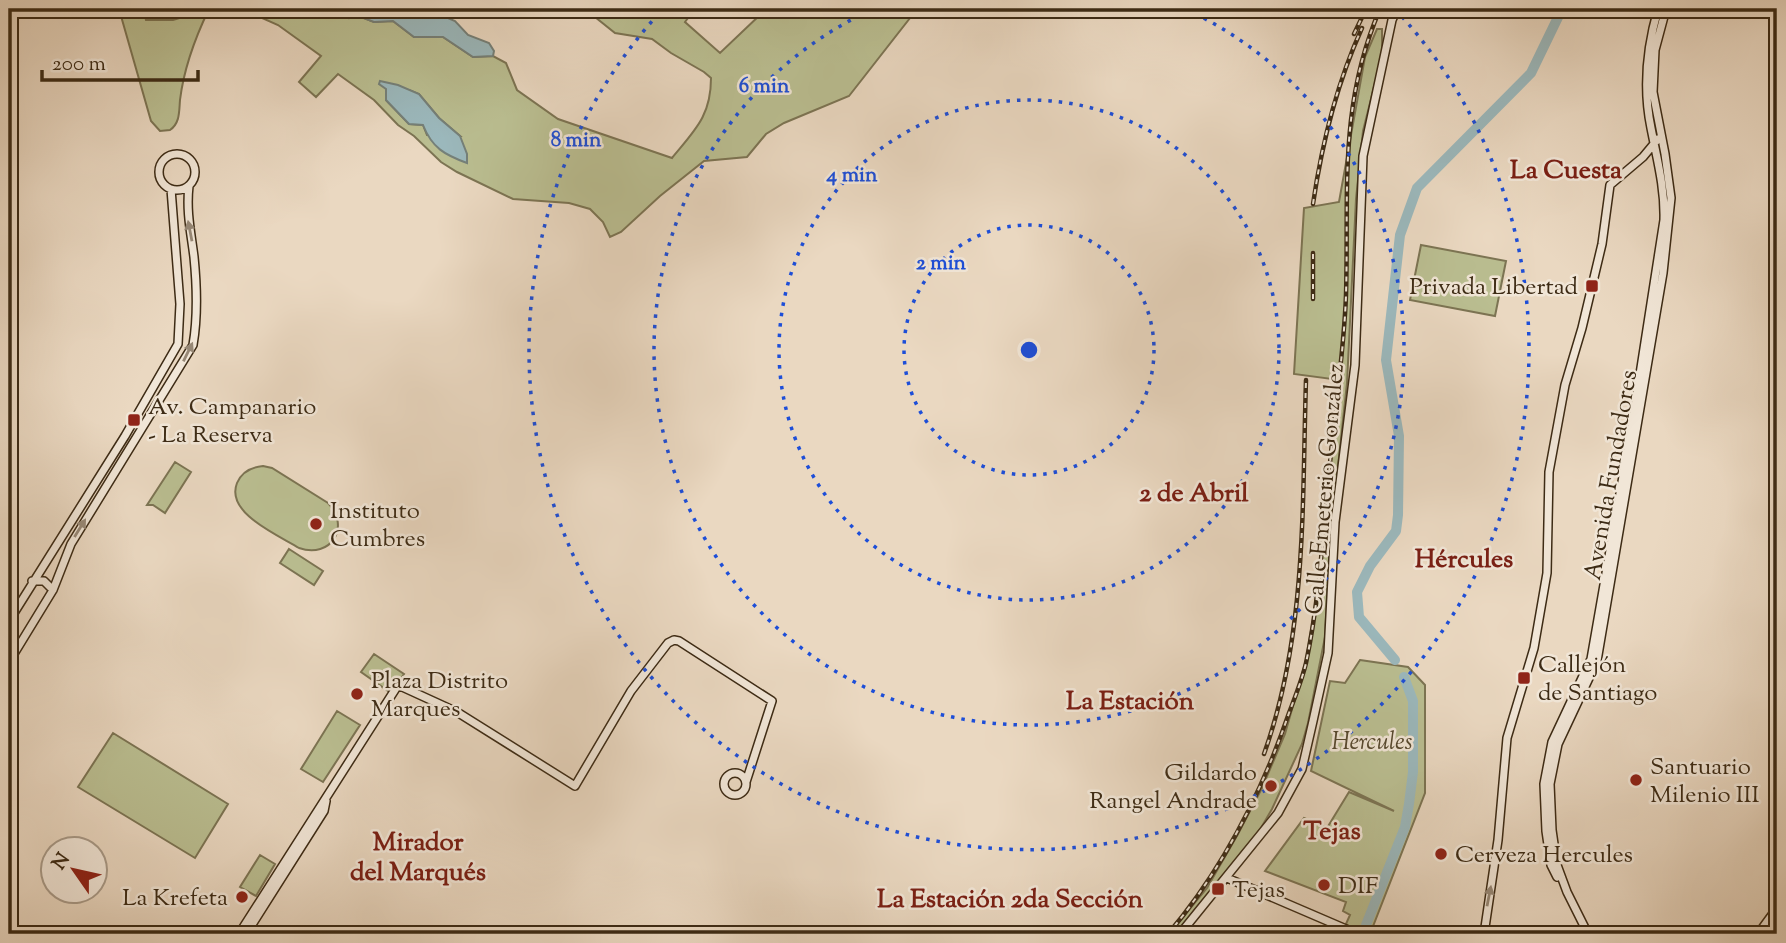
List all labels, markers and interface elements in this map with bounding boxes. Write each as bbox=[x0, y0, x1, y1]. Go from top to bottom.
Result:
scale bar bbox=[42, 38, 198, 82]
text: 200 m bbox=[52, 50, 106, 80]
text: 6 min bbox=[739, 72, 790, 102]
text: 8 min bbox=[551, 126, 602, 156]
district label: La Cuesta bbox=[1510, 153, 1622, 190]
text: 4 min bbox=[826, 161, 878, 191]
one-way arrow bbox=[184, 220, 195, 242]
text: 2 min bbox=[916, 249, 967, 279]
place label: Privada Libertad bbox=[1409, 271, 1578, 305]
marker: Privada Libertad bbox=[1584, 278, 1600, 294]
centre of rings bbox=[1017, 338, 1041, 362]
one-way arrow bbox=[182, 342, 194, 362]
street label: Calle Emeterio González bbox=[1298, 362, 1354, 616]
street label: Avenida Fundadores bbox=[1577, 368, 1647, 583]
place label: Av. Campanario - La Reserva bbox=[148, 391, 316, 453]
marker: Av. Campanario - La Reserva bbox=[126, 412, 142, 428]
district label: 2 de Abril bbox=[1139, 476, 1249, 513]
place label: Instituto Cumbres bbox=[330, 495, 425, 557]
marker: Instituto Cumbres bbox=[308, 516, 324, 532]
one-way arrow bbox=[74, 518, 87, 538]
district label: Hércules bbox=[1415, 542, 1513, 579]
place label: Callejón de Santiago bbox=[1538, 649, 1657, 711]
place label: Plaza Distrito Marques bbox=[371, 665, 508, 727]
marker: Callejón de Santiago bbox=[1516, 670, 1532, 686]
district label: La Estación bbox=[1066, 684, 1195, 721]
marker: Plaza Distrito Marques bbox=[349, 686, 365, 702]
park label: Hercules bbox=[1332, 726, 1412, 760]
place label: Santuario Milenio III bbox=[1650, 751, 1759, 813]
place label: Gildardo Rangel Andrade bbox=[1089, 757, 1257, 819]
marker: Santuario Milenio III bbox=[1628, 772, 1644, 788]
marker: Gildardo Rangel Andrade bbox=[1263, 778, 1279, 794]
district label: Tejas bbox=[1303, 814, 1361, 851]
district label: Mirador del Marqués bbox=[350, 825, 486, 892]
north arrow bbox=[38, 834, 108, 904]
place label: Cerveza Hercules bbox=[1455, 839, 1633, 873]
marker: Cerveza Hercules bbox=[1433, 846, 1449, 862]
text: N bbox=[47, 848, 77, 876]
place label: DIF bbox=[1338, 870, 1378, 904]
place label: Tejas bbox=[1232, 874, 1285, 908]
marker: DIF bbox=[1316, 877, 1332, 893]
marker: Tejas bbox=[1210, 881, 1226, 897]
place label: La Krefeta bbox=[122, 882, 228, 916]
district label: La Estación 2da Sección bbox=[877, 882, 1144, 919]
one-way arrow bbox=[1483, 885, 1494, 907]
marker: La Krefeta bbox=[234, 889, 250, 905]

